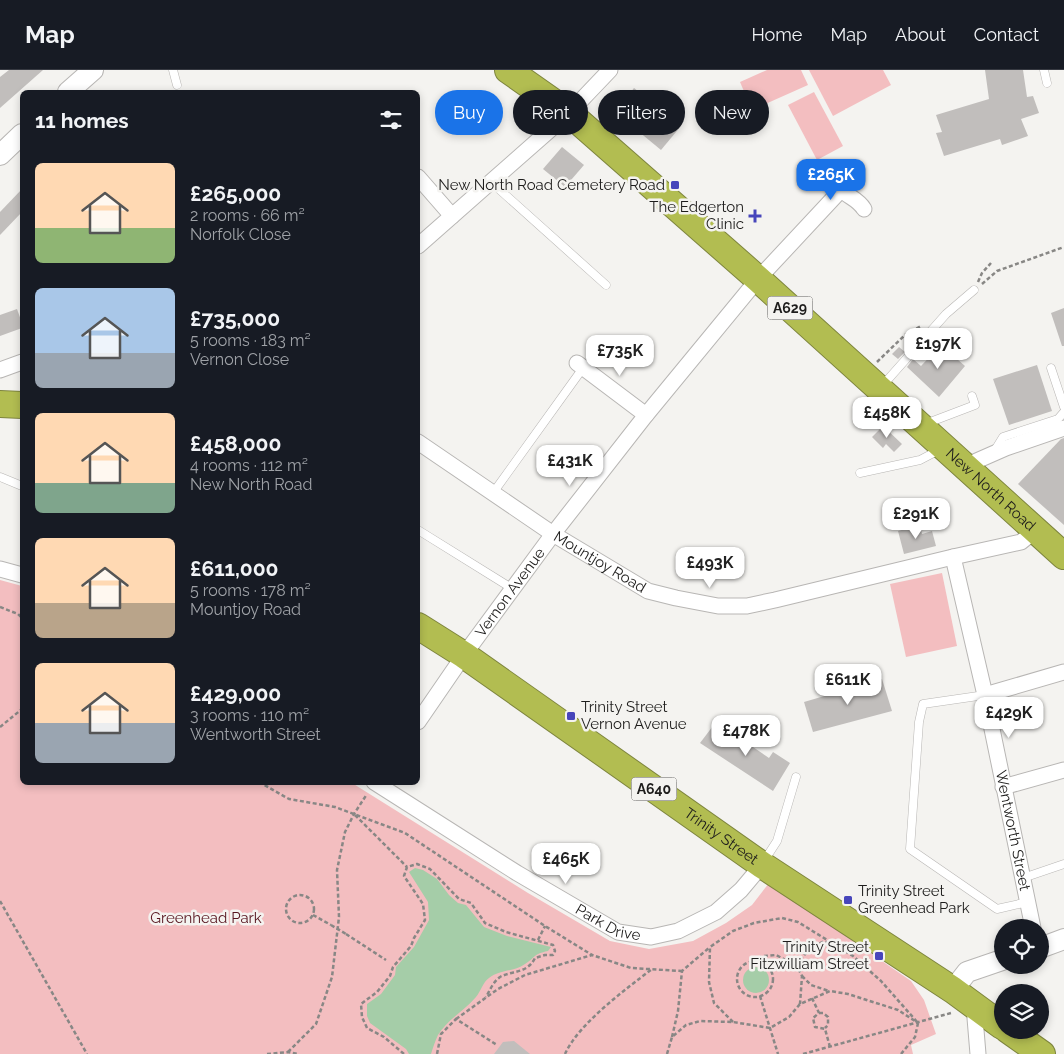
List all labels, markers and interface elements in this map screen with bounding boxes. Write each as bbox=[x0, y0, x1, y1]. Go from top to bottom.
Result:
text: Map bbox=[25, 20, 75, 49]
text: Home bbox=[751, 24, 802, 45]
text: Map bbox=[830, 24, 867, 45]
text: About bbox=[895, 24, 946, 45]
text: Contact bbox=[974, 24, 1039, 45]
chip: Buy bbox=[435, 90, 503, 135]
chip: Rent bbox=[513, 90, 588, 135]
chip: Filters bbox=[598, 90, 685, 135]
chip: New bbox=[695, 90, 769, 135]
icon: filters bbox=[377, 106, 405, 134]
text: 11 homes bbox=[35, 108, 129, 133]
pin: £265K bbox=[796, 158, 866, 201]
text: £265K bbox=[807, 165, 855, 184]
place label: New North Road Cemetery Road bbox=[438, 176, 665, 194]
marker: New North Road Cemetery Road bbox=[669, 179, 681, 191]
text: £265,000 bbox=[190, 181, 281, 206]
icon: home bbox=[75, 183, 135, 243]
place label: The Edgerton Clinic bbox=[649, 198, 744, 233]
text: 2 rooms · 66 m² bbox=[190, 206, 305, 225]
marker: The Edgerton Clinic bbox=[748, 209, 762, 223]
text: Norfolk Close bbox=[190, 225, 291, 244]
road number: A629 bbox=[768, 297, 812, 320]
text: £735,000 bbox=[190, 306, 280, 331]
icon: home bbox=[75, 308, 135, 368]
pin: £197K bbox=[903, 328, 973, 370]
text: 5 rooms · 183 m² bbox=[190, 331, 311, 350]
pin: £735K bbox=[585, 334, 655, 377]
text: £197K bbox=[915, 334, 961, 353]
text: £735K bbox=[597, 341, 643, 360]
text: Vernon Close bbox=[190, 350, 289, 369]
pin: £458K bbox=[852, 396, 922, 439]
text: £458K bbox=[863, 403, 911, 422]
text: £458,000 bbox=[190, 431, 281, 456]
icon: home bbox=[75, 433, 135, 493]
pin: £431K bbox=[535, 444, 605, 487]
street label: New North Road bbox=[942, 444, 1039, 535]
text: £431K bbox=[547, 451, 593, 470]
text: 4 rooms · 112 m² bbox=[190, 456, 308, 475]
text: New North Road bbox=[190, 475, 313, 494]
pin: £291K bbox=[881, 498, 951, 540]
text: £291K bbox=[893, 504, 939, 523]
street label: Mountjoy Road bbox=[551, 528, 649, 597]
street label: Vernon Avenue bbox=[471, 544, 549, 640]
pin: £493K bbox=[675, 546, 745, 589]
text: £493K bbox=[687, 553, 733, 572]
text: £611,000 bbox=[190, 556, 279, 581]
icon: home bbox=[75, 558, 135, 618]
text: 5 rooms · 178 m² bbox=[190, 581, 311, 600]
text: Mountjoy Road bbox=[190, 600, 301, 619]
pin: £611K bbox=[813, 664, 883, 706]
text: £611K bbox=[826, 670, 870, 689]
text: £429,000 bbox=[190, 681, 281, 706]
icon: home bbox=[75, 683, 135, 743]
pin: £429K bbox=[974, 696, 1044, 739]
place label: Trinity Street Vernon Avenue bbox=[581, 698, 687, 733]
text: £429K bbox=[985, 703, 1033, 722]
text: 3 rooms · 110 m² bbox=[190, 706, 309, 725]
marker: Trinity Street Vernon Avenue bbox=[565, 710, 577, 722]
pin: £478K bbox=[711, 714, 781, 757]
text: £478K bbox=[722, 721, 770, 740]
text: Wentworth Street bbox=[190, 725, 321, 744]
street label: Wentworth Street bbox=[992, 769, 1034, 892]
road number: A640 bbox=[632, 778, 676, 801]
street label: Trinity Street bbox=[681, 804, 762, 869]
pin: £465K bbox=[531, 842, 601, 885]
text: £465K bbox=[542, 849, 590, 868]
place label: Trinity Street Greenhead Park bbox=[858, 882, 970, 917]
marker: Trinity Street Greenhead Park bbox=[842, 894, 854, 906]
street label: Park Drive bbox=[572, 900, 642, 944]
park label: Greenhead Park bbox=[150, 909, 262, 927]
map controls bbox=[994, 919, 1049, 1039]
button: locate bbox=[994, 919, 1049, 974]
place label: Trinity Street Fitzwilliam Street bbox=[750, 938, 869, 973]
marker: Trinity Street Fitzwilliam Street bbox=[873, 950, 885, 962]
button: layers bbox=[994, 984, 1049, 1039]

